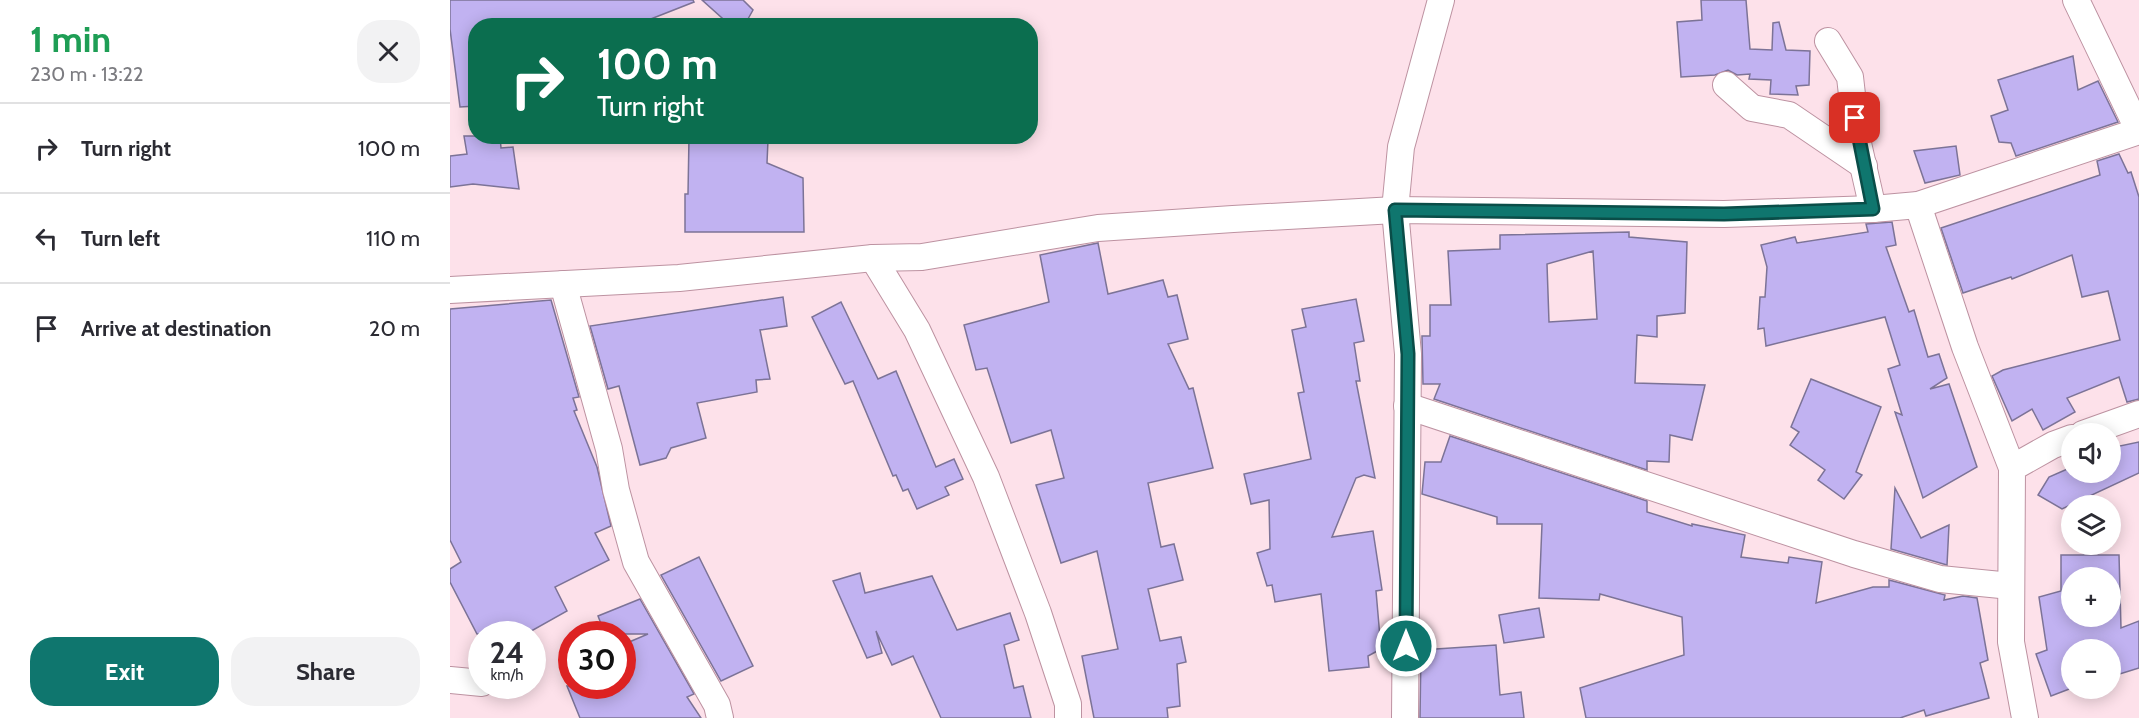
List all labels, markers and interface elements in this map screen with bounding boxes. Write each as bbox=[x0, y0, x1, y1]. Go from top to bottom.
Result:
text: 1 min bbox=[30, 17, 111, 61]
button: close bbox=[357, 20, 420, 83]
text: 100 m bbox=[597, 38, 718, 90]
icon: right bbox=[498, 42, 576, 120]
text: 230 m · 13:22 bbox=[30, 62, 144, 86]
text: Turn right bbox=[597, 90, 704, 123]
pin bbox=[1829, 92, 1880, 143]
icon: arrive bbox=[1838, 101, 1871, 134]
icon: right bbox=[30, 132, 63, 165]
text: Turn right bbox=[81, 135, 171, 162]
text: 100 m bbox=[358, 135, 420, 162]
icon: left bbox=[30, 222, 63, 255]
text: Turn left bbox=[81, 225, 160, 252]
text: 110 m bbox=[366, 225, 420, 252]
icon: arrive bbox=[30, 312, 63, 345]
text: Arrive at destination bbox=[81, 315, 271, 342]
text: 20 m bbox=[369, 315, 420, 342]
map controls bbox=[2061, 423, 2121, 699]
button: sound bbox=[2061, 423, 2121, 483]
button: layers bbox=[2061, 495, 2121, 555]
button: + bbox=[2061, 567, 2121, 627]
position arrow bbox=[1374, 614, 1438, 678]
speed limit sign: 30 bbox=[558, 621, 636, 699]
text: 24 bbox=[490, 634, 524, 671]
button: Exit bbox=[30, 637, 219, 706]
button: Share bbox=[231, 637, 420, 706]
button: − bbox=[2061, 639, 2121, 699]
text: km/h bbox=[491, 666, 523, 684]

